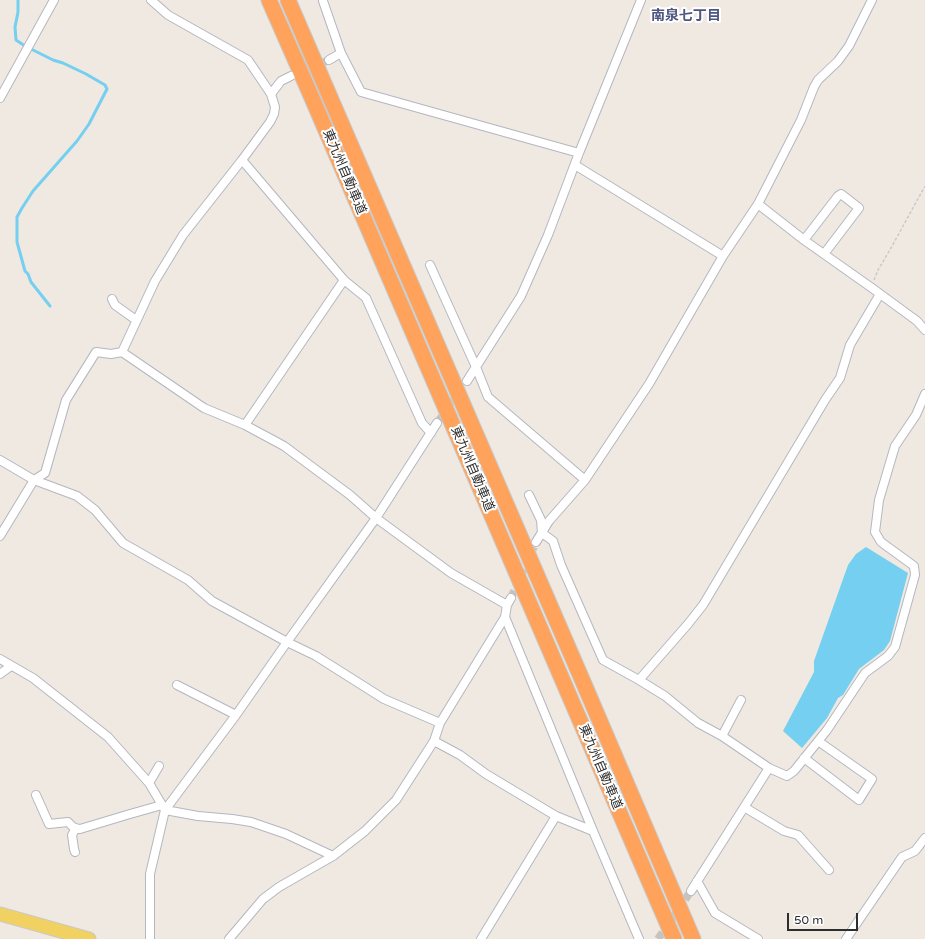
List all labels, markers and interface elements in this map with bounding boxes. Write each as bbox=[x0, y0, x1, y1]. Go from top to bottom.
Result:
district label: 南泉七丁目 bbox=[651, 8, 721, 24]
street label: 東九州自動車道 bbox=[319, 127, 369, 217]
street label: 東九州自動車道 bbox=[447, 424, 497, 514]
street label: 東九州自動車道 bbox=[575, 722, 625, 812]
scale bar bbox=[789, 905, 860, 931]
text: 50 m bbox=[794, 913, 823, 927]

